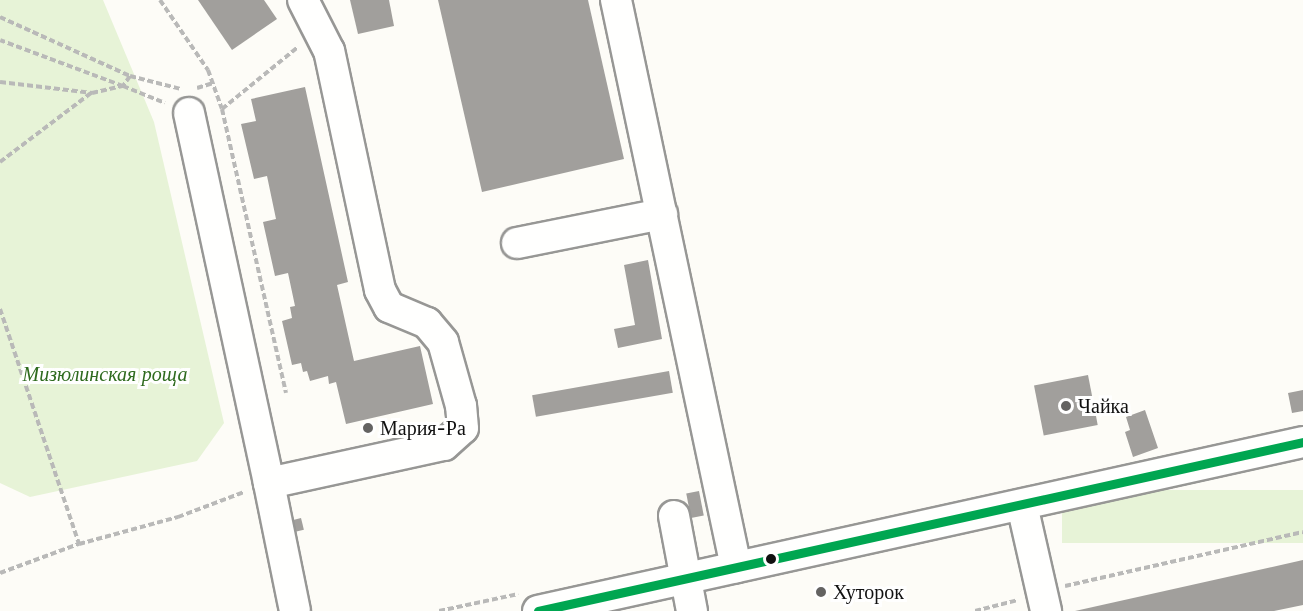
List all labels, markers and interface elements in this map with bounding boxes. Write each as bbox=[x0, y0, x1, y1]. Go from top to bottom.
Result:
park label: Мизюлинская роща bbox=[23, 362, 187, 386]
place label: Чайка bbox=[1078, 394, 1129, 418]
marker: Чайка bbox=[1059, 399, 1073, 413]
place label: Мария-Ра bbox=[380, 416, 466, 440]
marker: Мария-Ра bbox=[361, 421, 375, 435]
unlabelled marker bbox=[765, 553, 777, 565]
place label: Хуторок bbox=[833, 580, 904, 604]
marker: Хуторок bbox=[814, 585, 828, 599]

